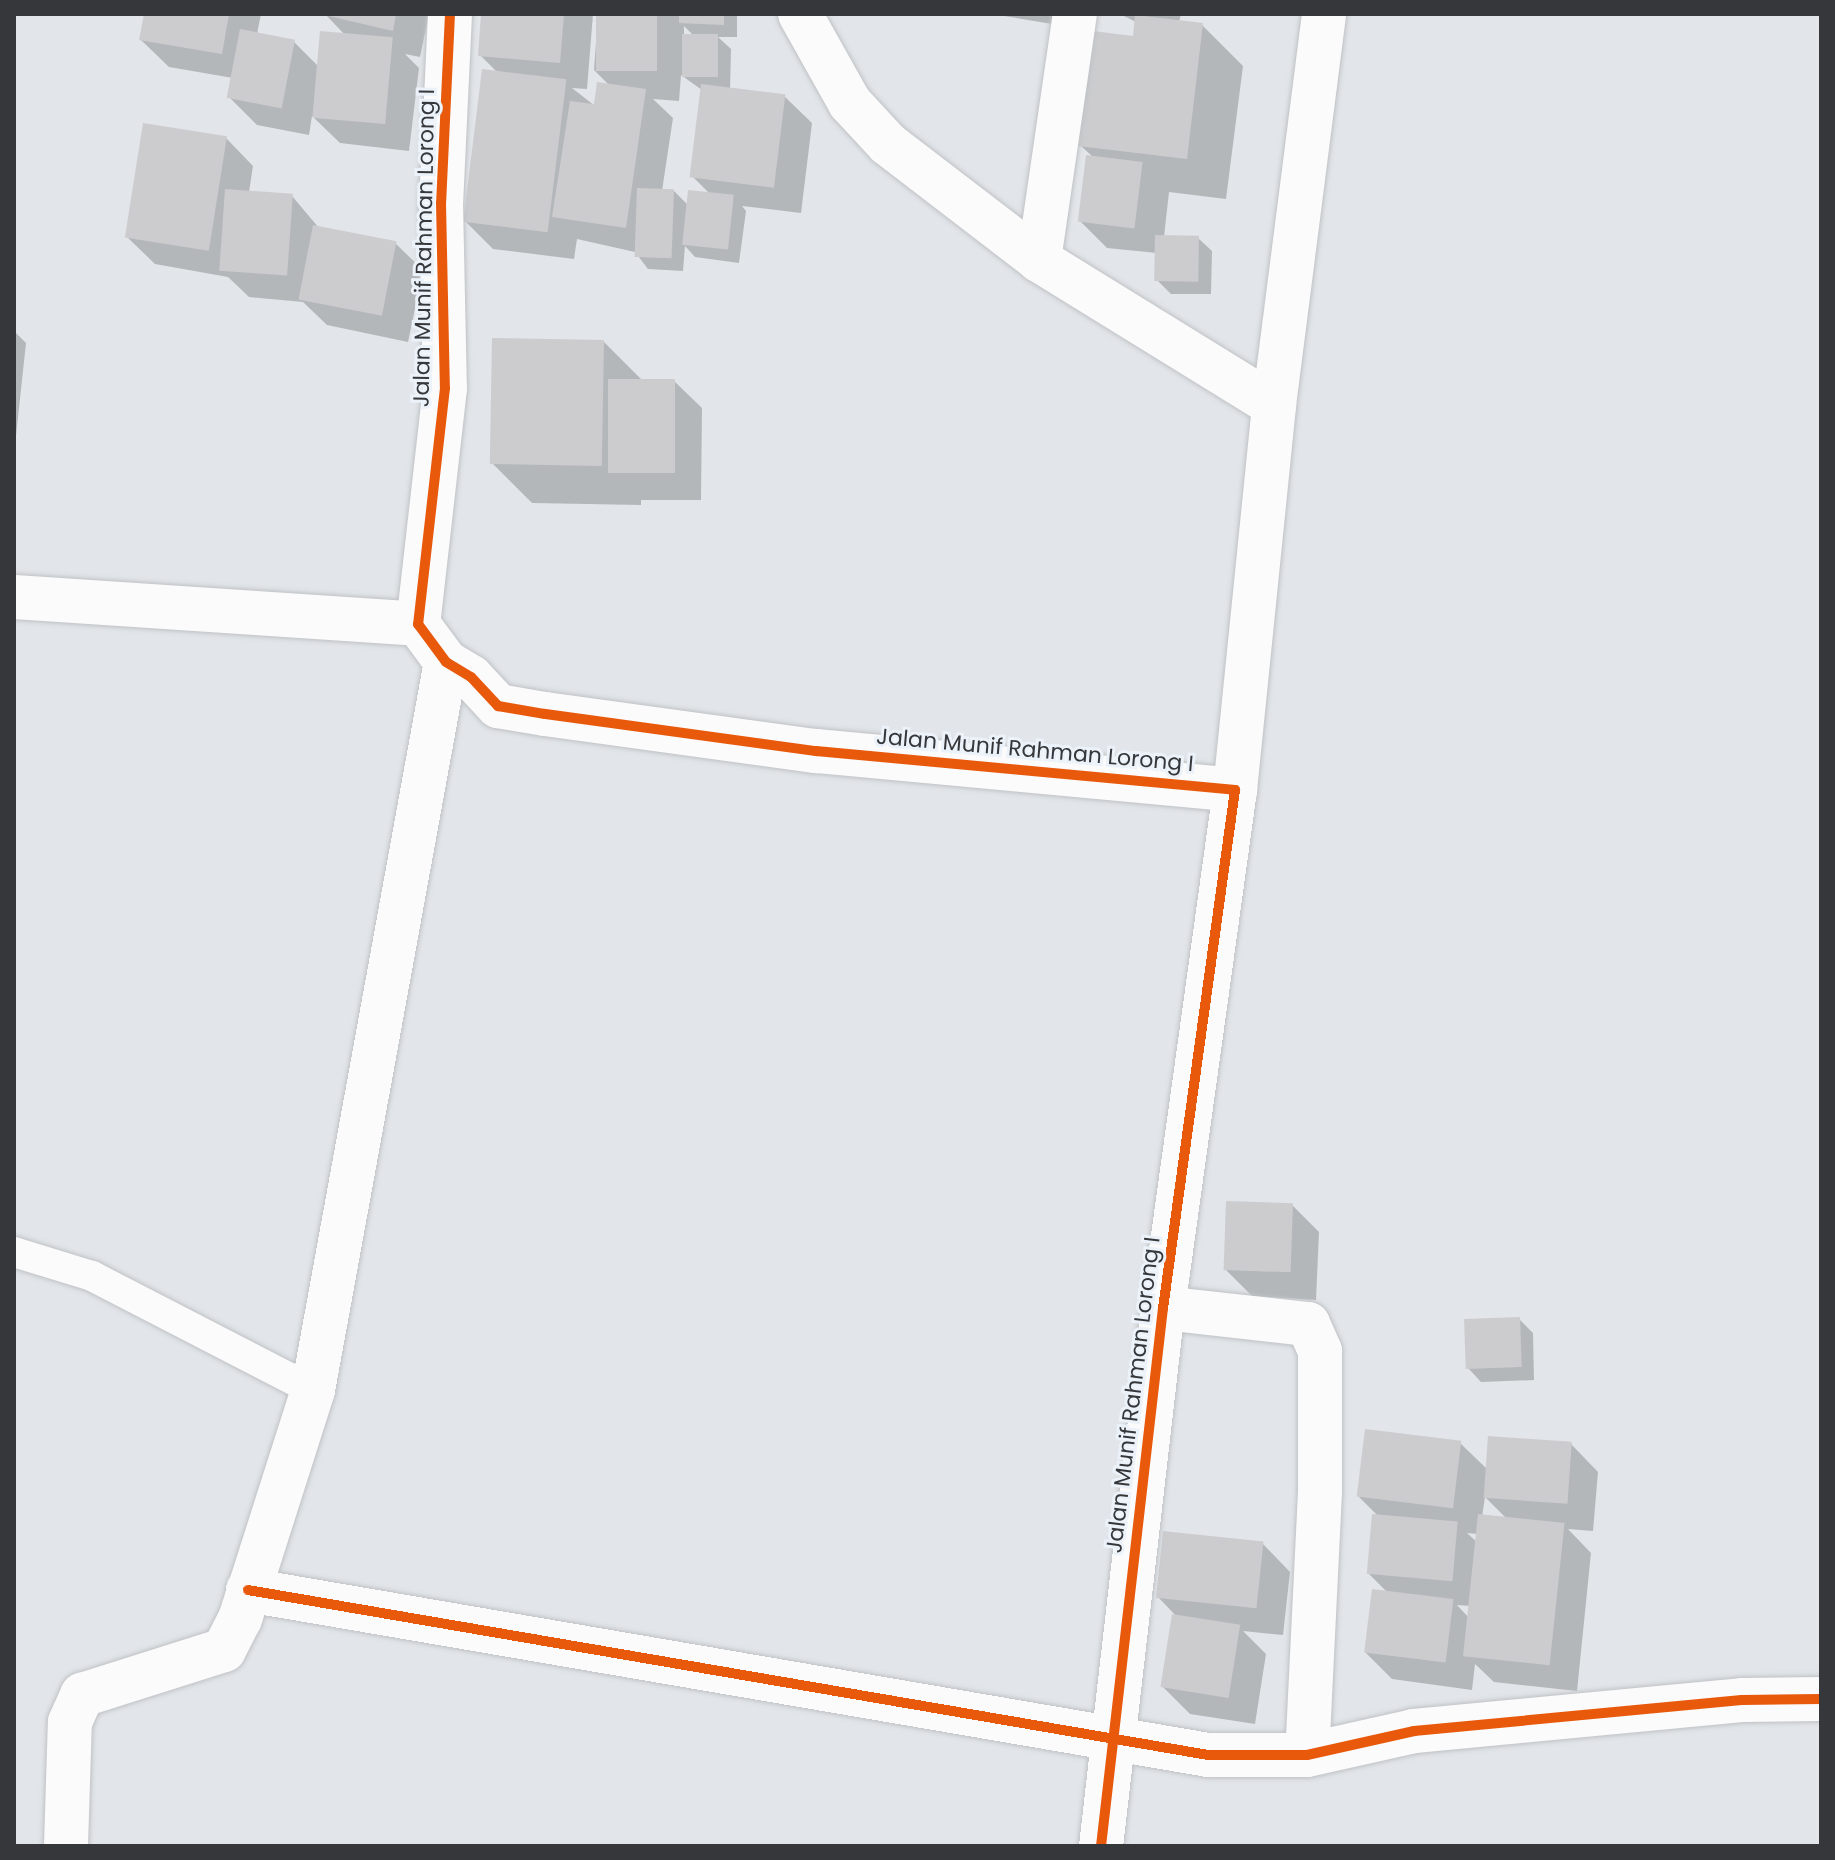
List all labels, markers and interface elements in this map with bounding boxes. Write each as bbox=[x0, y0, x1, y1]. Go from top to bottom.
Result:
street label: Jalan Munif Rahman Lorong I bbox=[408, 89, 440, 407]
street label: Jalan Munif Rahman Lorong I bbox=[875, 723, 1195, 777]
street label: Jalan Munif Rahman Lorong I bbox=[1101, 1235, 1165, 1555]

